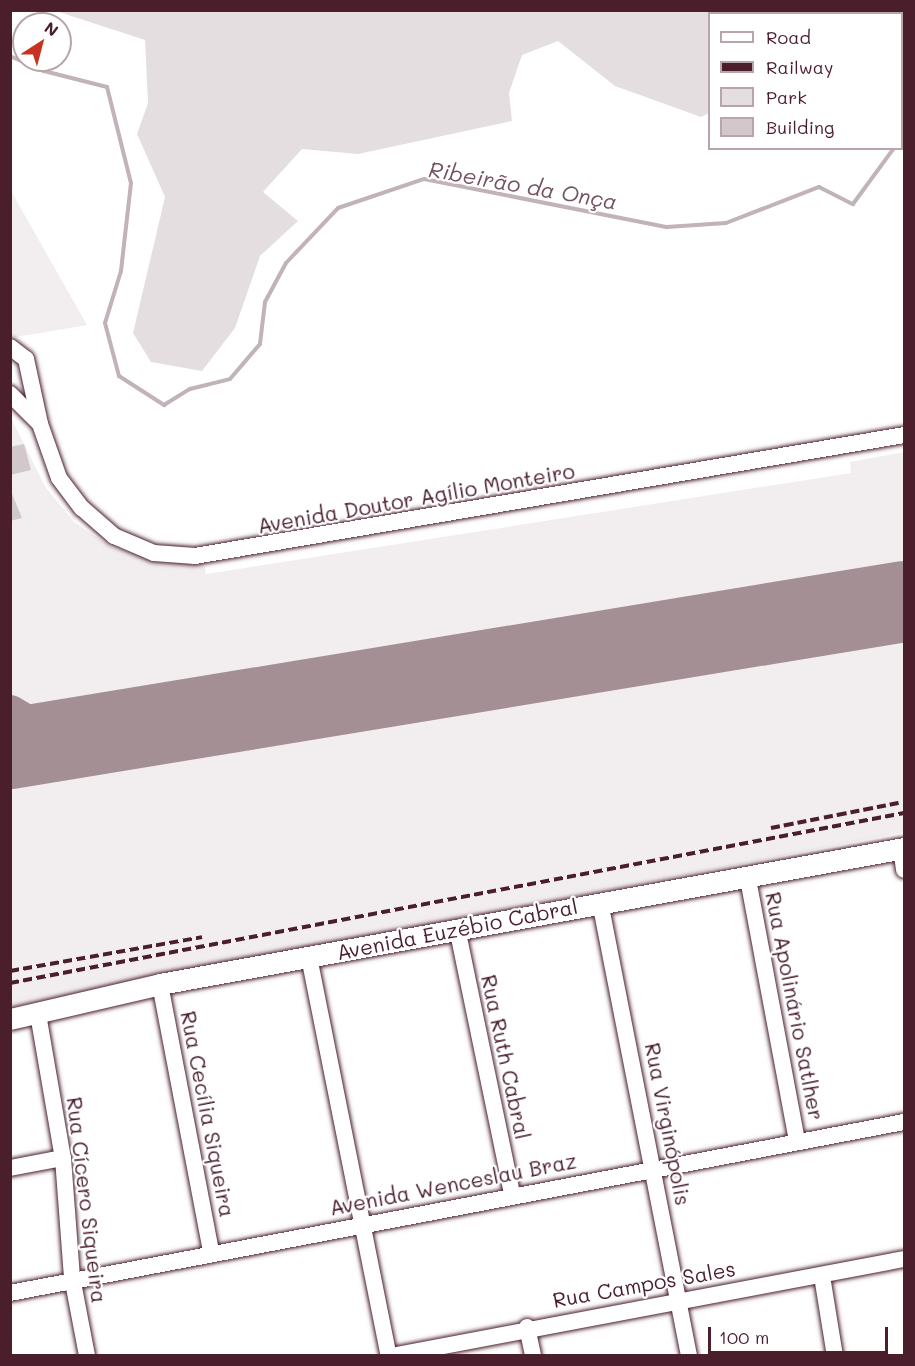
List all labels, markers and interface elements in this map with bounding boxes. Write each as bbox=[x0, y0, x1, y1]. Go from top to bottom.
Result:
north arrow bbox=[12, 12, 72, 72]
legend bbox=[708, 12, 903, 150]
text: N bbox=[41, 17, 63, 41]
text: Road bbox=[766, 25, 811, 49]
text: Railway bbox=[766, 55, 833, 79]
text: Park bbox=[766, 85, 807, 109]
text: Building bbox=[766, 115, 834, 139]
water label: Ribeirão da Onça bbox=[427, 155, 619, 215]
street label: Avenida Doutor Agílio Monteiro bbox=[255, 458, 577, 538]
street label: Rua Apolinário Satlher bbox=[760, 890, 830, 1122]
street label: Avenida Euzébio Cabral bbox=[334, 893, 580, 965]
street label: Rua Ruth Cabral bbox=[476, 972, 536, 1142]
street label: Rua Cecília Siqueira bbox=[176, 1009, 240, 1219]
street label: Rua Virginópolis bbox=[640, 1040, 696, 1208]
street label: Rua Cícero Siqueira bbox=[62, 1095, 112, 1305]
street label: Avenida Wenceslau Braz bbox=[327, 1148, 579, 1220]
street label: Rua Campos Sales bbox=[551, 1256, 737, 1312]
scale bar bbox=[711, 1315, 891, 1353]
text: 100 m bbox=[719, 1325, 769, 1349]

